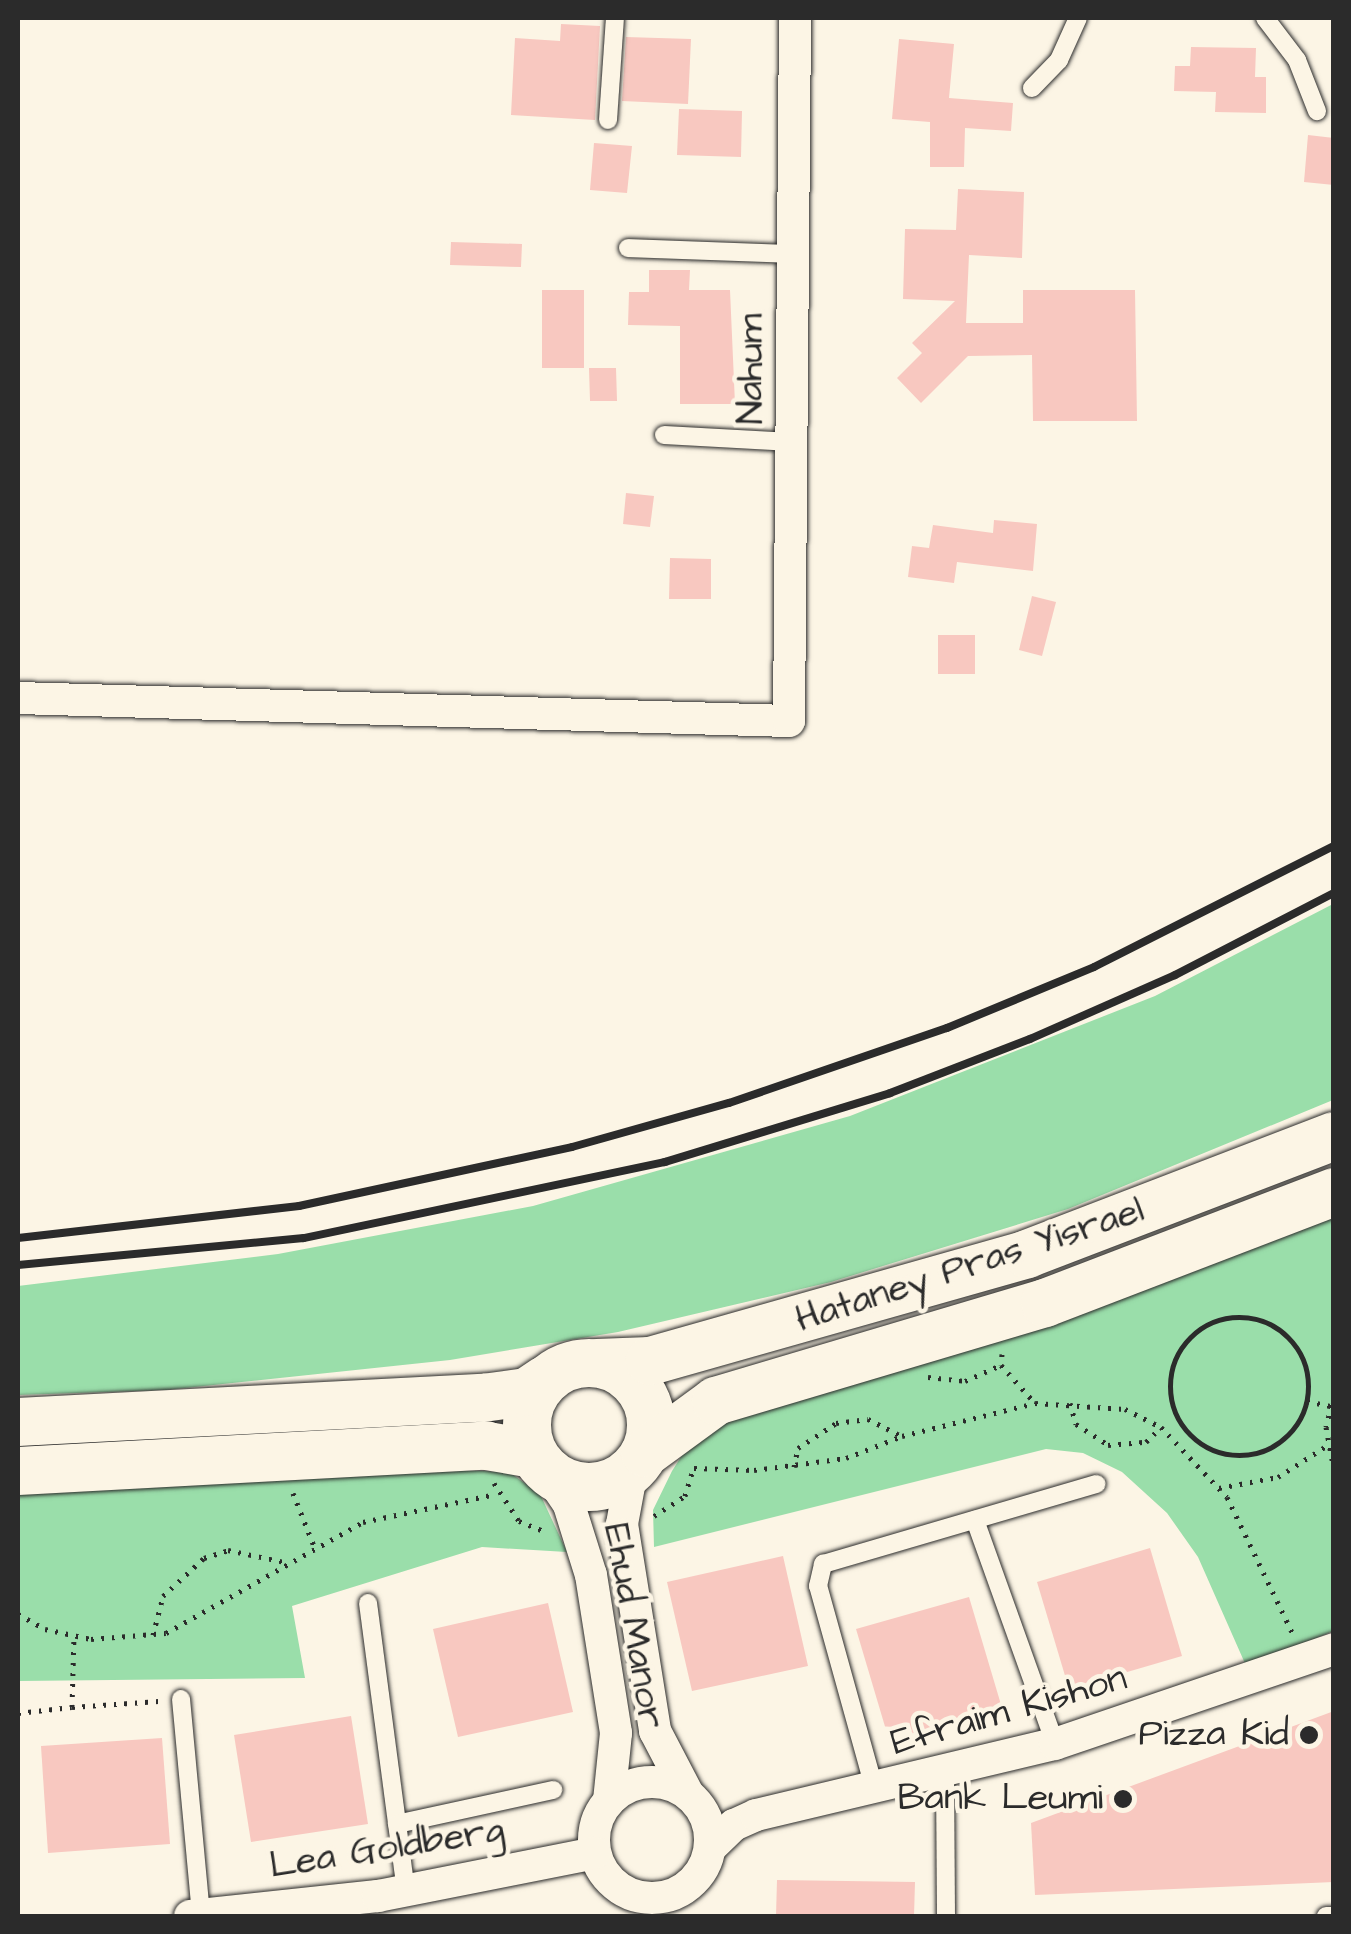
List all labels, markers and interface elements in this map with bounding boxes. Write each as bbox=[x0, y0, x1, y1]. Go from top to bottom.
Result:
street label: Nahum bbox=[729, 314, 775, 424]
street label: Hataney Pras Yisrael bbox=[790, 1188, 1150, 1344]
street label: Ehud Manor bbox=[593, 1520, 673, 1732]
street label: Efraim Kishon bbox=[886, 1656, 1132, 1766]
place label: Pizza Kid bbox=[1139, 1712, 1289, 1758]
marker: Pizza Kid bbox=[1298, 1724, 1320, 1746]
place label: Bank Leumi bbox=[898, 1776, 1103, 1822]
marker: Bank Leumi bbox=[1112, 1788, 1134, 1810]
street label: Lea Goldberg bbox=[266, 1808, 508, 1890]

